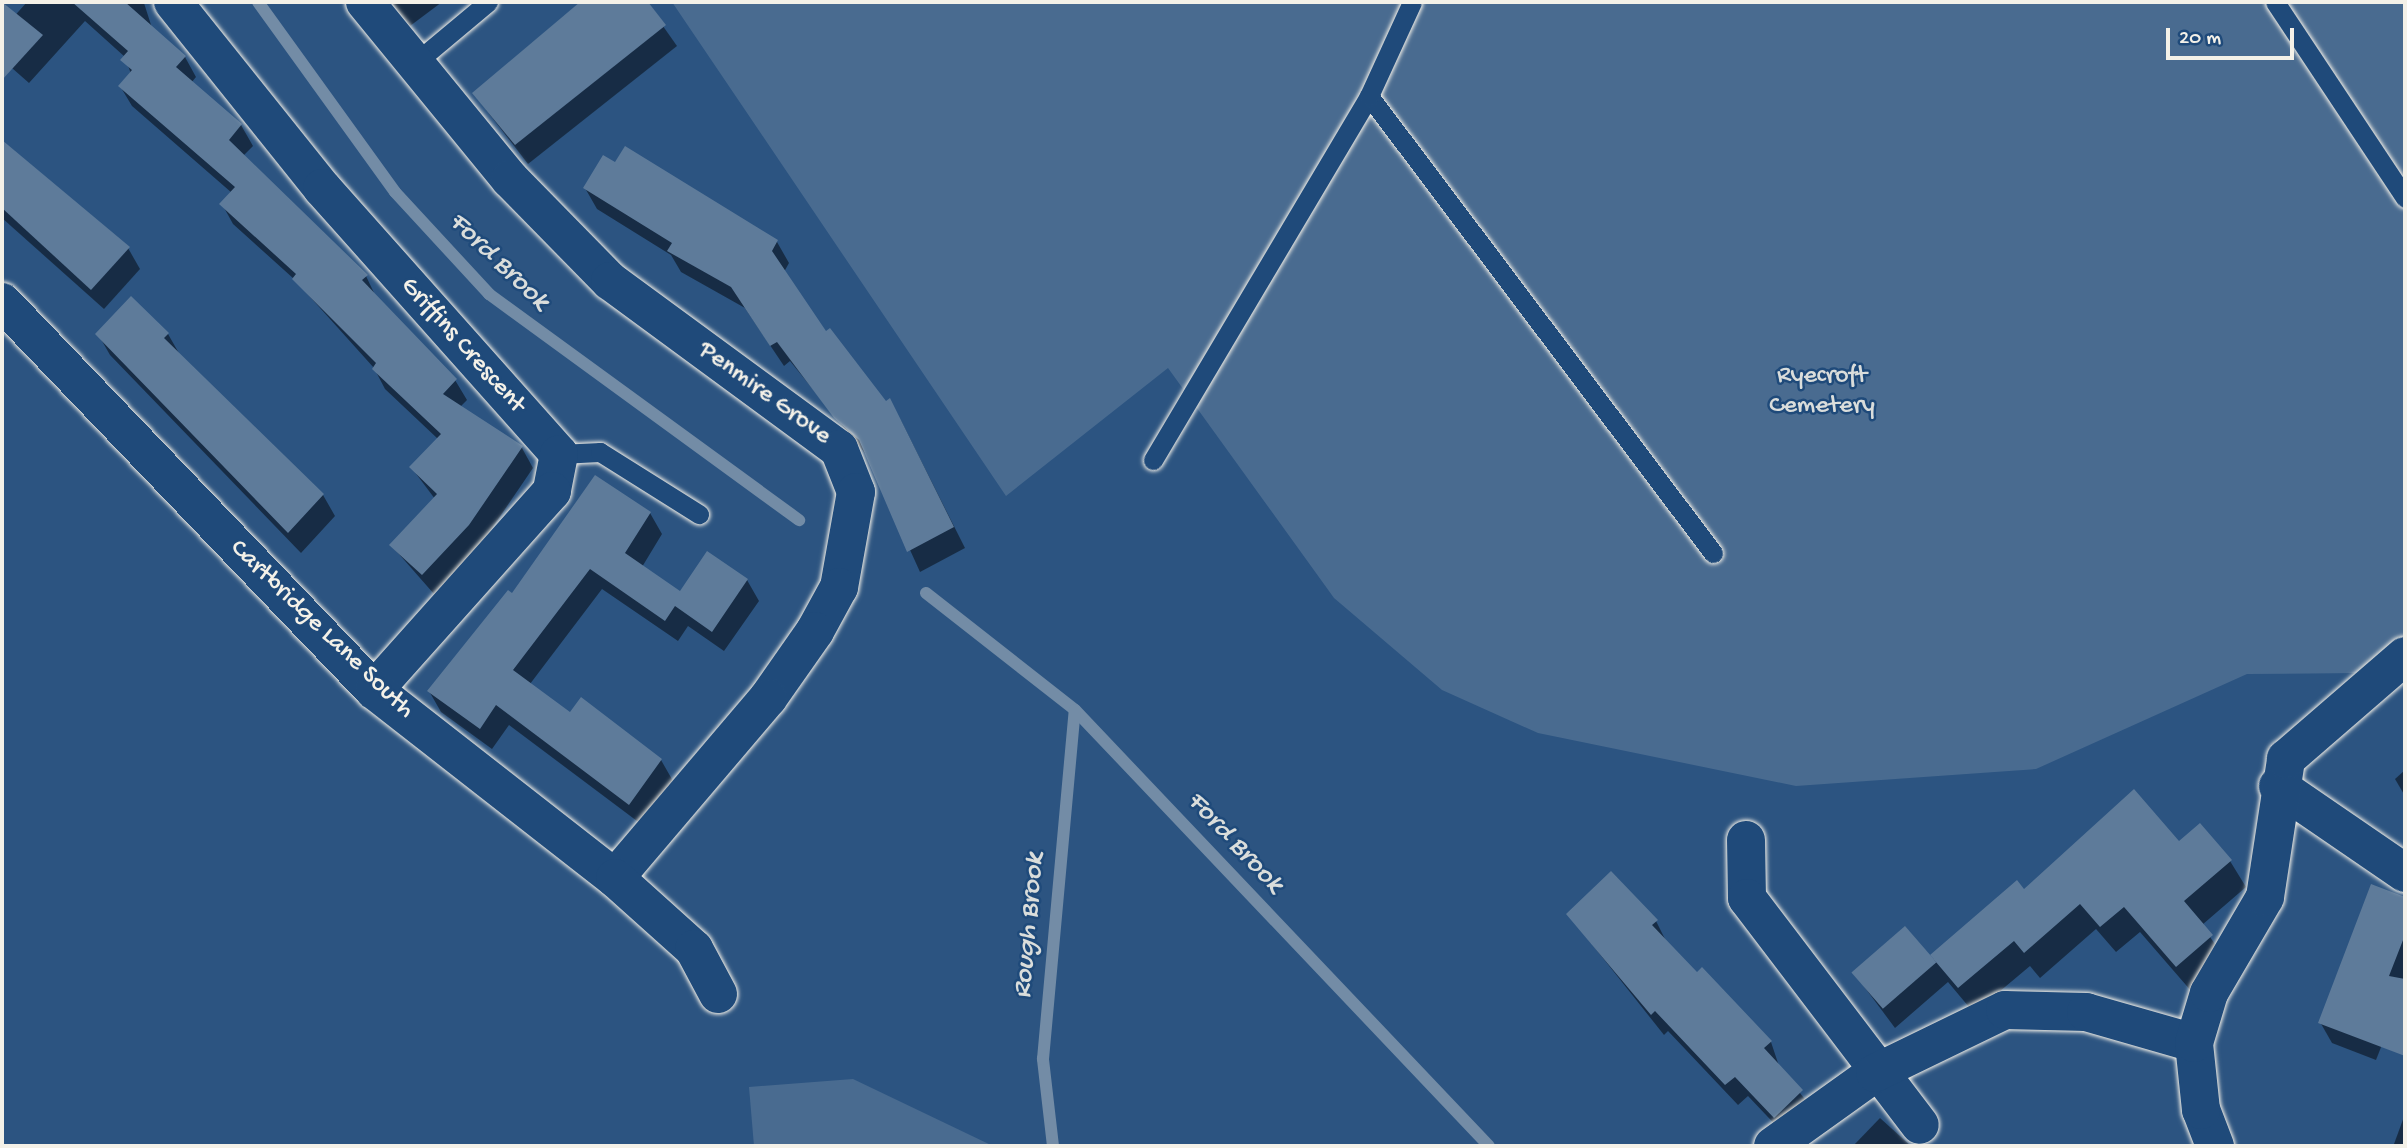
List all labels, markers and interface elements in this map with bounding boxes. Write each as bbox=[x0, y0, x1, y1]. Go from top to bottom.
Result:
scale bar bbox=[2169, 14, 2297, 58]
text: 20 m bbox=[2179, 27, 2221, 52]
water label: Ford Brook bbox=[440, 206, 556, 318]
street label: Griffins Crescent bbox=[393, 272, 531, 420]
street label: Penmire Grove bbox=[691, 335, 837, 453]
park label: Ryecroft Cemetery bbox=[1769, 361, 1875, 422]
street label: Cartbridge Lane South bbox=[222, 534, 420, 726]
water label: Ford Brook bbox=[1178, 785, 1290, 901]
water label: Rough Brook bbox=[1007, 852, 1053, 1000]

